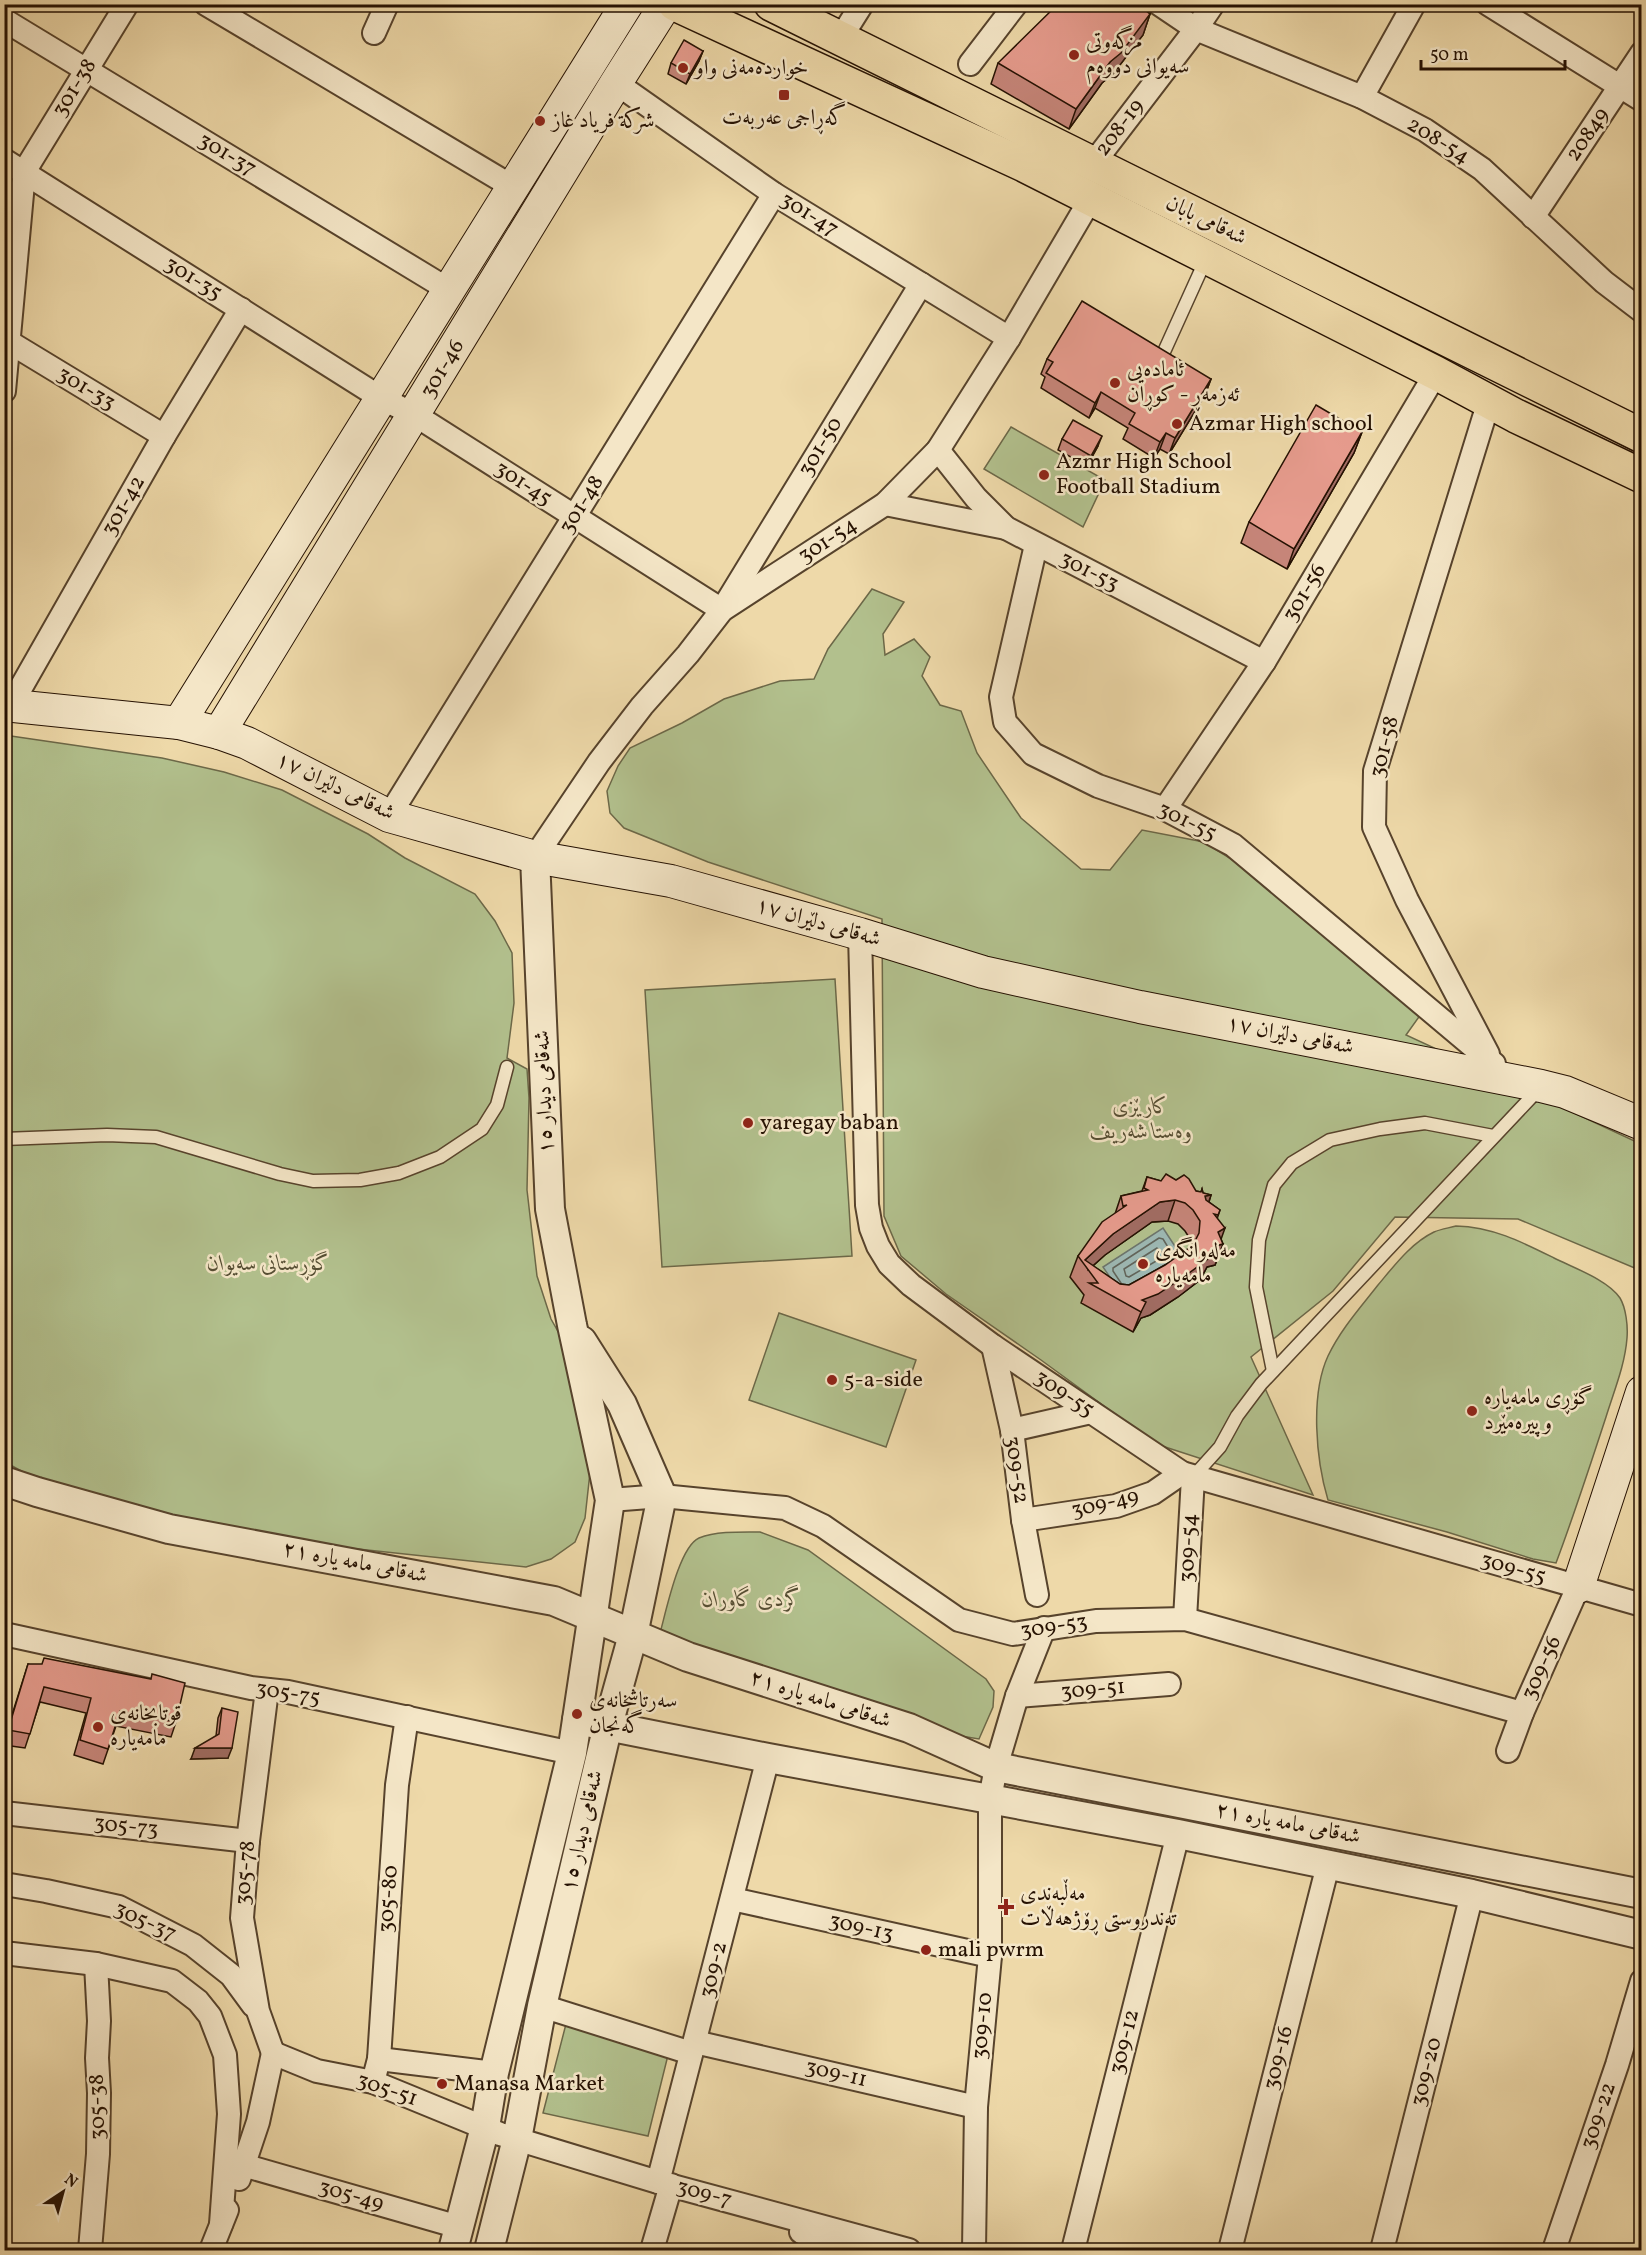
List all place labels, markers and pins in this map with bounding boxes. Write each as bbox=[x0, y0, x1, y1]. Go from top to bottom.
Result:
place label: مزگەوتی سەیوانی دووەم bbox=[1086, 25, 1190, 85]
marker: مزگەوتی سەیوانی دووەم bbox=[1067, 48, 1081, 62]
place label: خواردەمەنی واو bbox=[693, 53, 808, 84]
marker: خواردەمەنی واو bbox=[676, 61, 690, 75]
marker: گەڕاجی عەربەت bbox=[777, 88, 791, 102]
place label: گەڕاجی عەربەت bbox=[722, 101, 846, 135]
place label: شرکة فرياد غاز bbox=[550, 106, 655, 137]
marker: شرکة فرياد غاز bbox=[533, 114, 547, 128]
place label: ئامادەیی ئەزمەڕ - کوڕان bbox=[1127, 355, 1240, 412]
marker: ئامادەیی ئەزمەڕ - کوڕان bbox=[1108, 376, 1122, 390]
place label: Azmar High school bbox=[1189, 409, 1373, 440]
marker: Azmar High school bbox=[1170, 417, 1184, 431]
place label: Azmr High School Football Stadium bbox=[1056, 447, 1232, 503]
marker: Azmr High School Football Stadium bbox=[1037, 468, 1051, 482]
place label: yaregay baban bbox=[760, 1108, 899, 1139]
marker: yaregay baban bbox=[741, 1116, 755, 1130]
place label: مەلەوانگەی مامەیارە bbox=[1155, 1236, 1236, 1292]
marker: مەلەوانگەی مامەیارە bbox=[1136, 1257, 1150, 1271]
place label: 5-a-side bbox=[844, 1365, 923, 1396]
marker: 5-a-side bbox=[825, 1373, 839, 1387]
place label: گۆڕی مامەیارە و پیرەمێرد bbox=[1484, 1383, 1593, 1439]
marker: گۆڕی مامەیارە و پیرەمێرد bbox=[1465, 1404, 1479, 1418]
place label: سەرتاشخانەی گەنجان bbox=[589, 1686, 678, 1742]
place label: قوتابخانەی مامەیارە bbox=[110, 1699, 182, 1755]
marker: سەرتاشخانەی گەنجان bbox=[570, 1707, 584, 1721]
marker: قوتابخانەی مامەیارە bbox=[91, 1720, 105, 1734]
place label: مەڵبەندی تەندروستی ڕۆژهەڵات bbox=[1020, 1879, 1177, 1936]
marker: مەڵبەندی تەندروستی ڕۆژهەڵات bbox=[997, 1898, 1015, 1916]
place label: mali pwrm bbox=[938, 1935, 1044, 1966]
marker: mali pwrm bbox=[919, 1943, 933, 1957]
place label: Manasa Market bbox=[454, 2069, 605, 2100]
marker: Manasa Market bbox=[435, 2077, 449, 2091]

